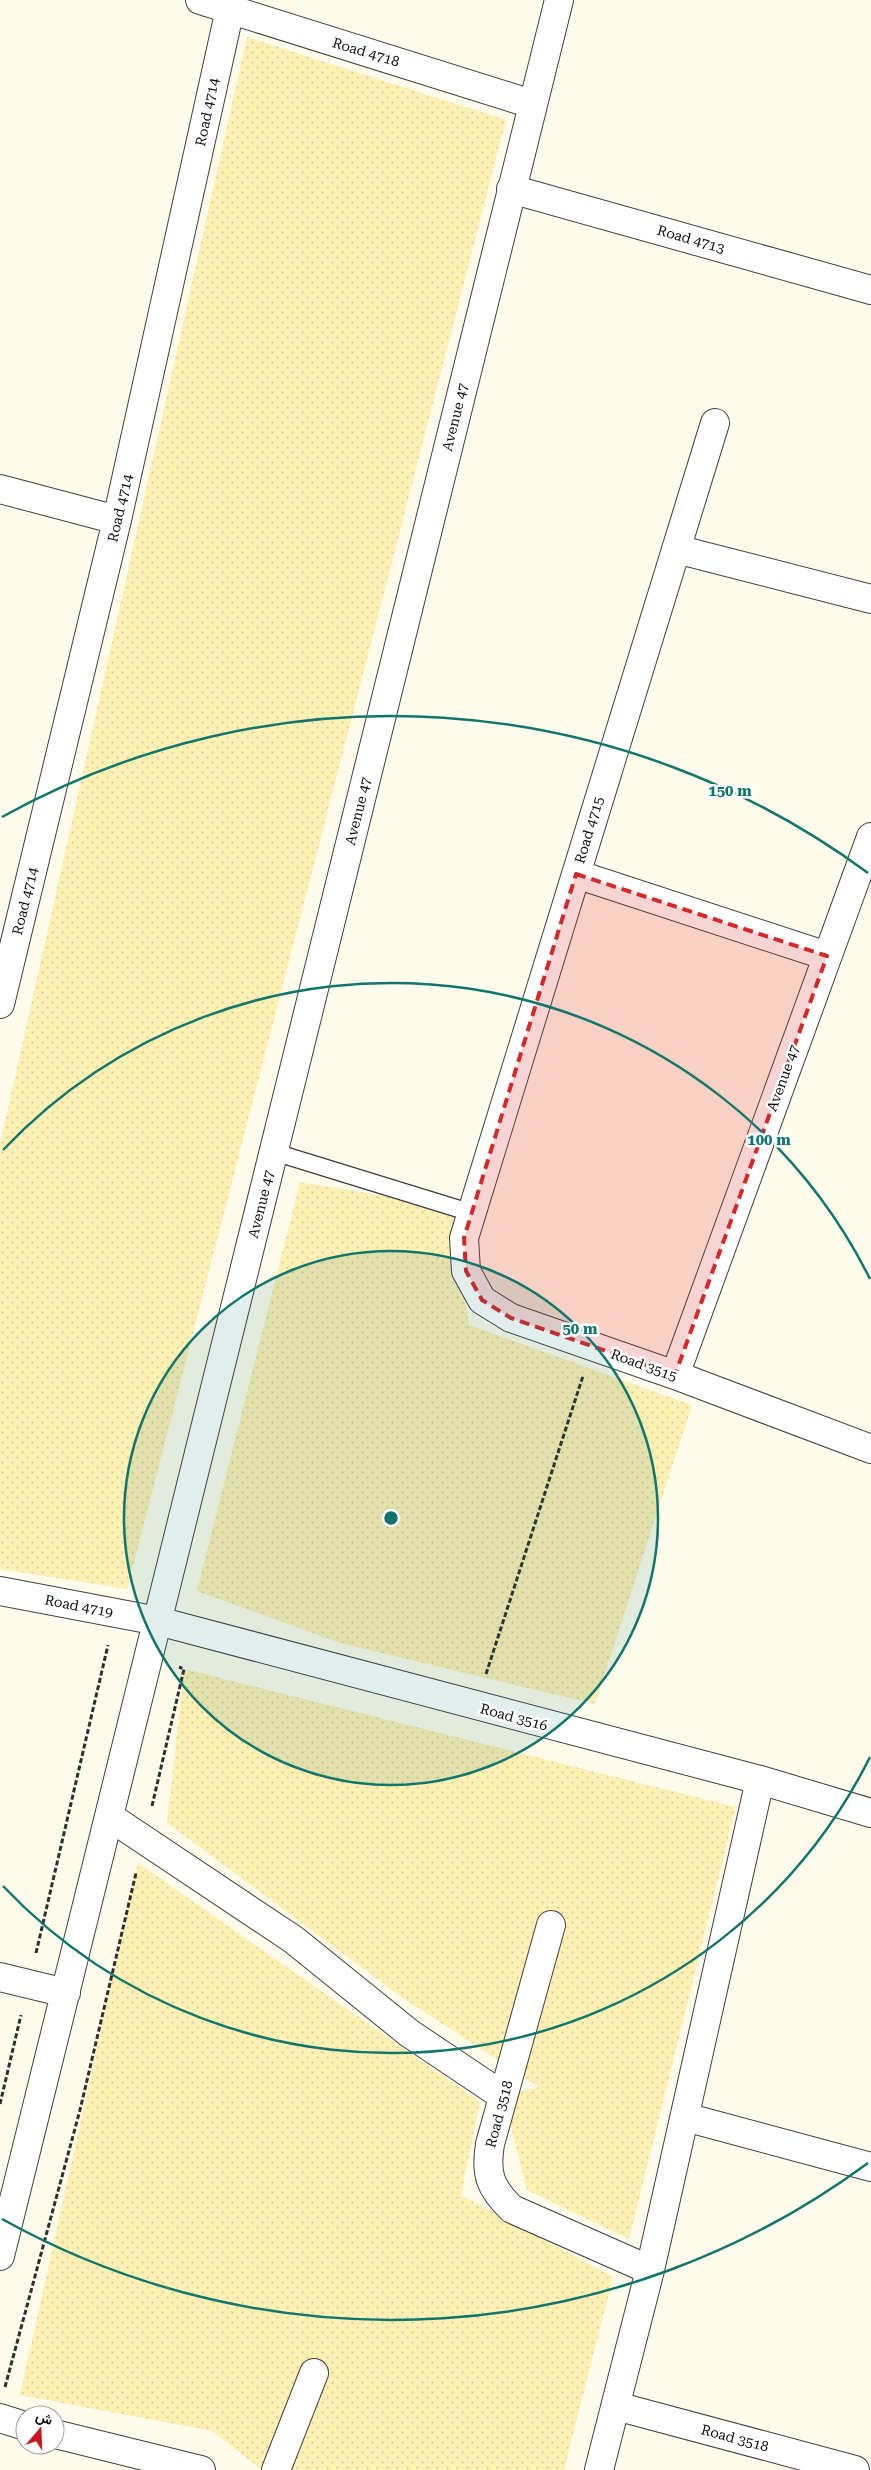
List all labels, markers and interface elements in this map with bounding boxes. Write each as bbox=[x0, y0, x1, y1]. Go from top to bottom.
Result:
street label: Road 4718 bbox=[331, 34, 402, 70]
street label: Road 4714 bbox=[192, 76, 222, 148]
street label: Road 4713 bbox=[655, 222, 727, 256]
street label: Avenue 47 bbox=[439, 381, 471, 453]
street label: Road 4714 bbox=[104, 472, 136, 544]
street label: Avenue 47 bbox=[342, 775, 374, 847]
text: 150 m bbox=[708, 782, 752, 800]
street label: Road 4715 bbox=[571, 794, 607, 865]
street label: Road 4714 bbox=[9, 865, 41, 937]
street label: Avenue 47 bbox=[764, 1043, 802, 1113]
text: 100 m bbox=[747, 1131, 791, 1149]
street label: Avenue 47 bbox=[245, 1168, 277, 1240]
text: 50 m bbox=[562, 1320, 598, 1338]
street label: Road 3515 bbox=[609, 1346, 679, 1384]
centre of rings bbox=[382, 1509, 400, 1527]
street label: Road 4719 bbox=[43, 1592, 115, 1620]
street label: Road 3516 bbox=[478, 1700, 550, 1734]
street label: Road 3518 bbox=[482, 2078, 516, 2150]
north arrow bbox=[15, 2405, 65, 2455]
text: ش bbox=[33, 2407, 55, 2429]
street label: Road 3518 bbox=[699, 2421, 771, 2455]

